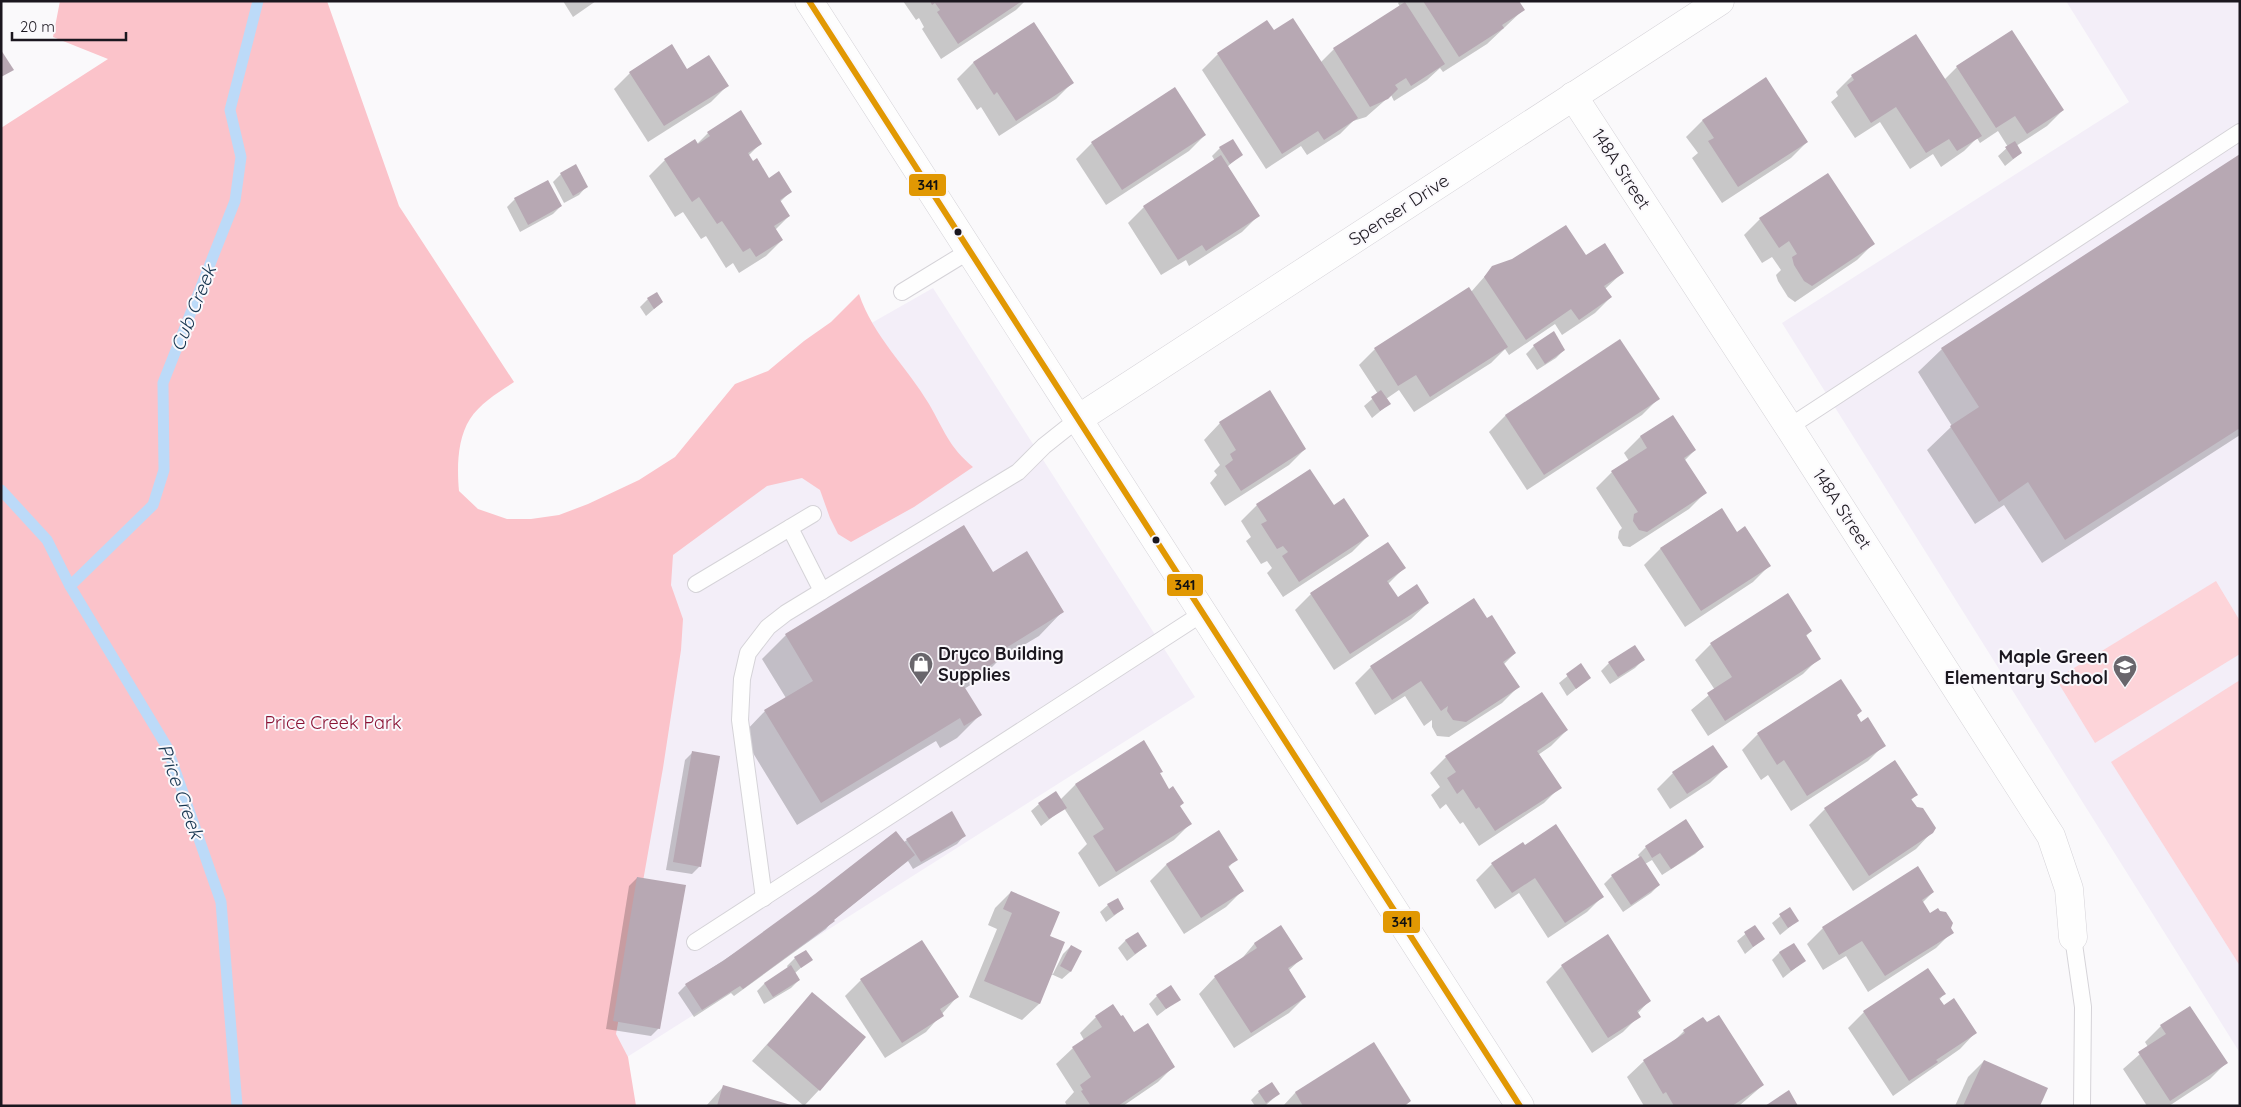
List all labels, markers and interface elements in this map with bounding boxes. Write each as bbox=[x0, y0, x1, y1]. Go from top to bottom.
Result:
scale bar bbox=[12, 10, 126, 42]
text: 20 m bbox=[20, 17, 55, 36]
street label: 148A Street bbox=[1587, 124, 1656, 213]
street label: Spenser Drive bbox=[1344, 169, 1453, 251]
line badge: 341 bbox=[908, 173, 947, 197]
text: 341 bbox=[918, 176, 938, 194]
unlabelled marker bbox=[953, 227, 963, 237]
water label: Cub Creek bbox=[165, 260, 222, 355]
street label: 148A Street bbox=[1808, 464, 1877, 553]
unlabelled marker bbox=[1151, 535, 1161, 545]
line badge: 341 bbox=[1166, 573, 1204, 597]
text: 341 bbox=[1175, 576, 1195, 594]
place label: Dryco Building Supplies bbox=[938, 642, 1064, 686]
place label: Maple Green Elementary School bbox=[1944, 645, 2108, 689]
shop icon: Dryco Building Supplies bbox=[908, 651, 934, 685]
school or university icon: Maple Green Elementary School bbox=[2112, 654, 2138, 688]
park label: Price Creek Park bbox=[264, 711, 402, 734]
water label: Price Creek bbox=[153, 740, 210, 844]
line badge: 341 bbox=[1382, 910, 1421, 934]
text: 341 bbox=[1392, 913, 1412, 931]

